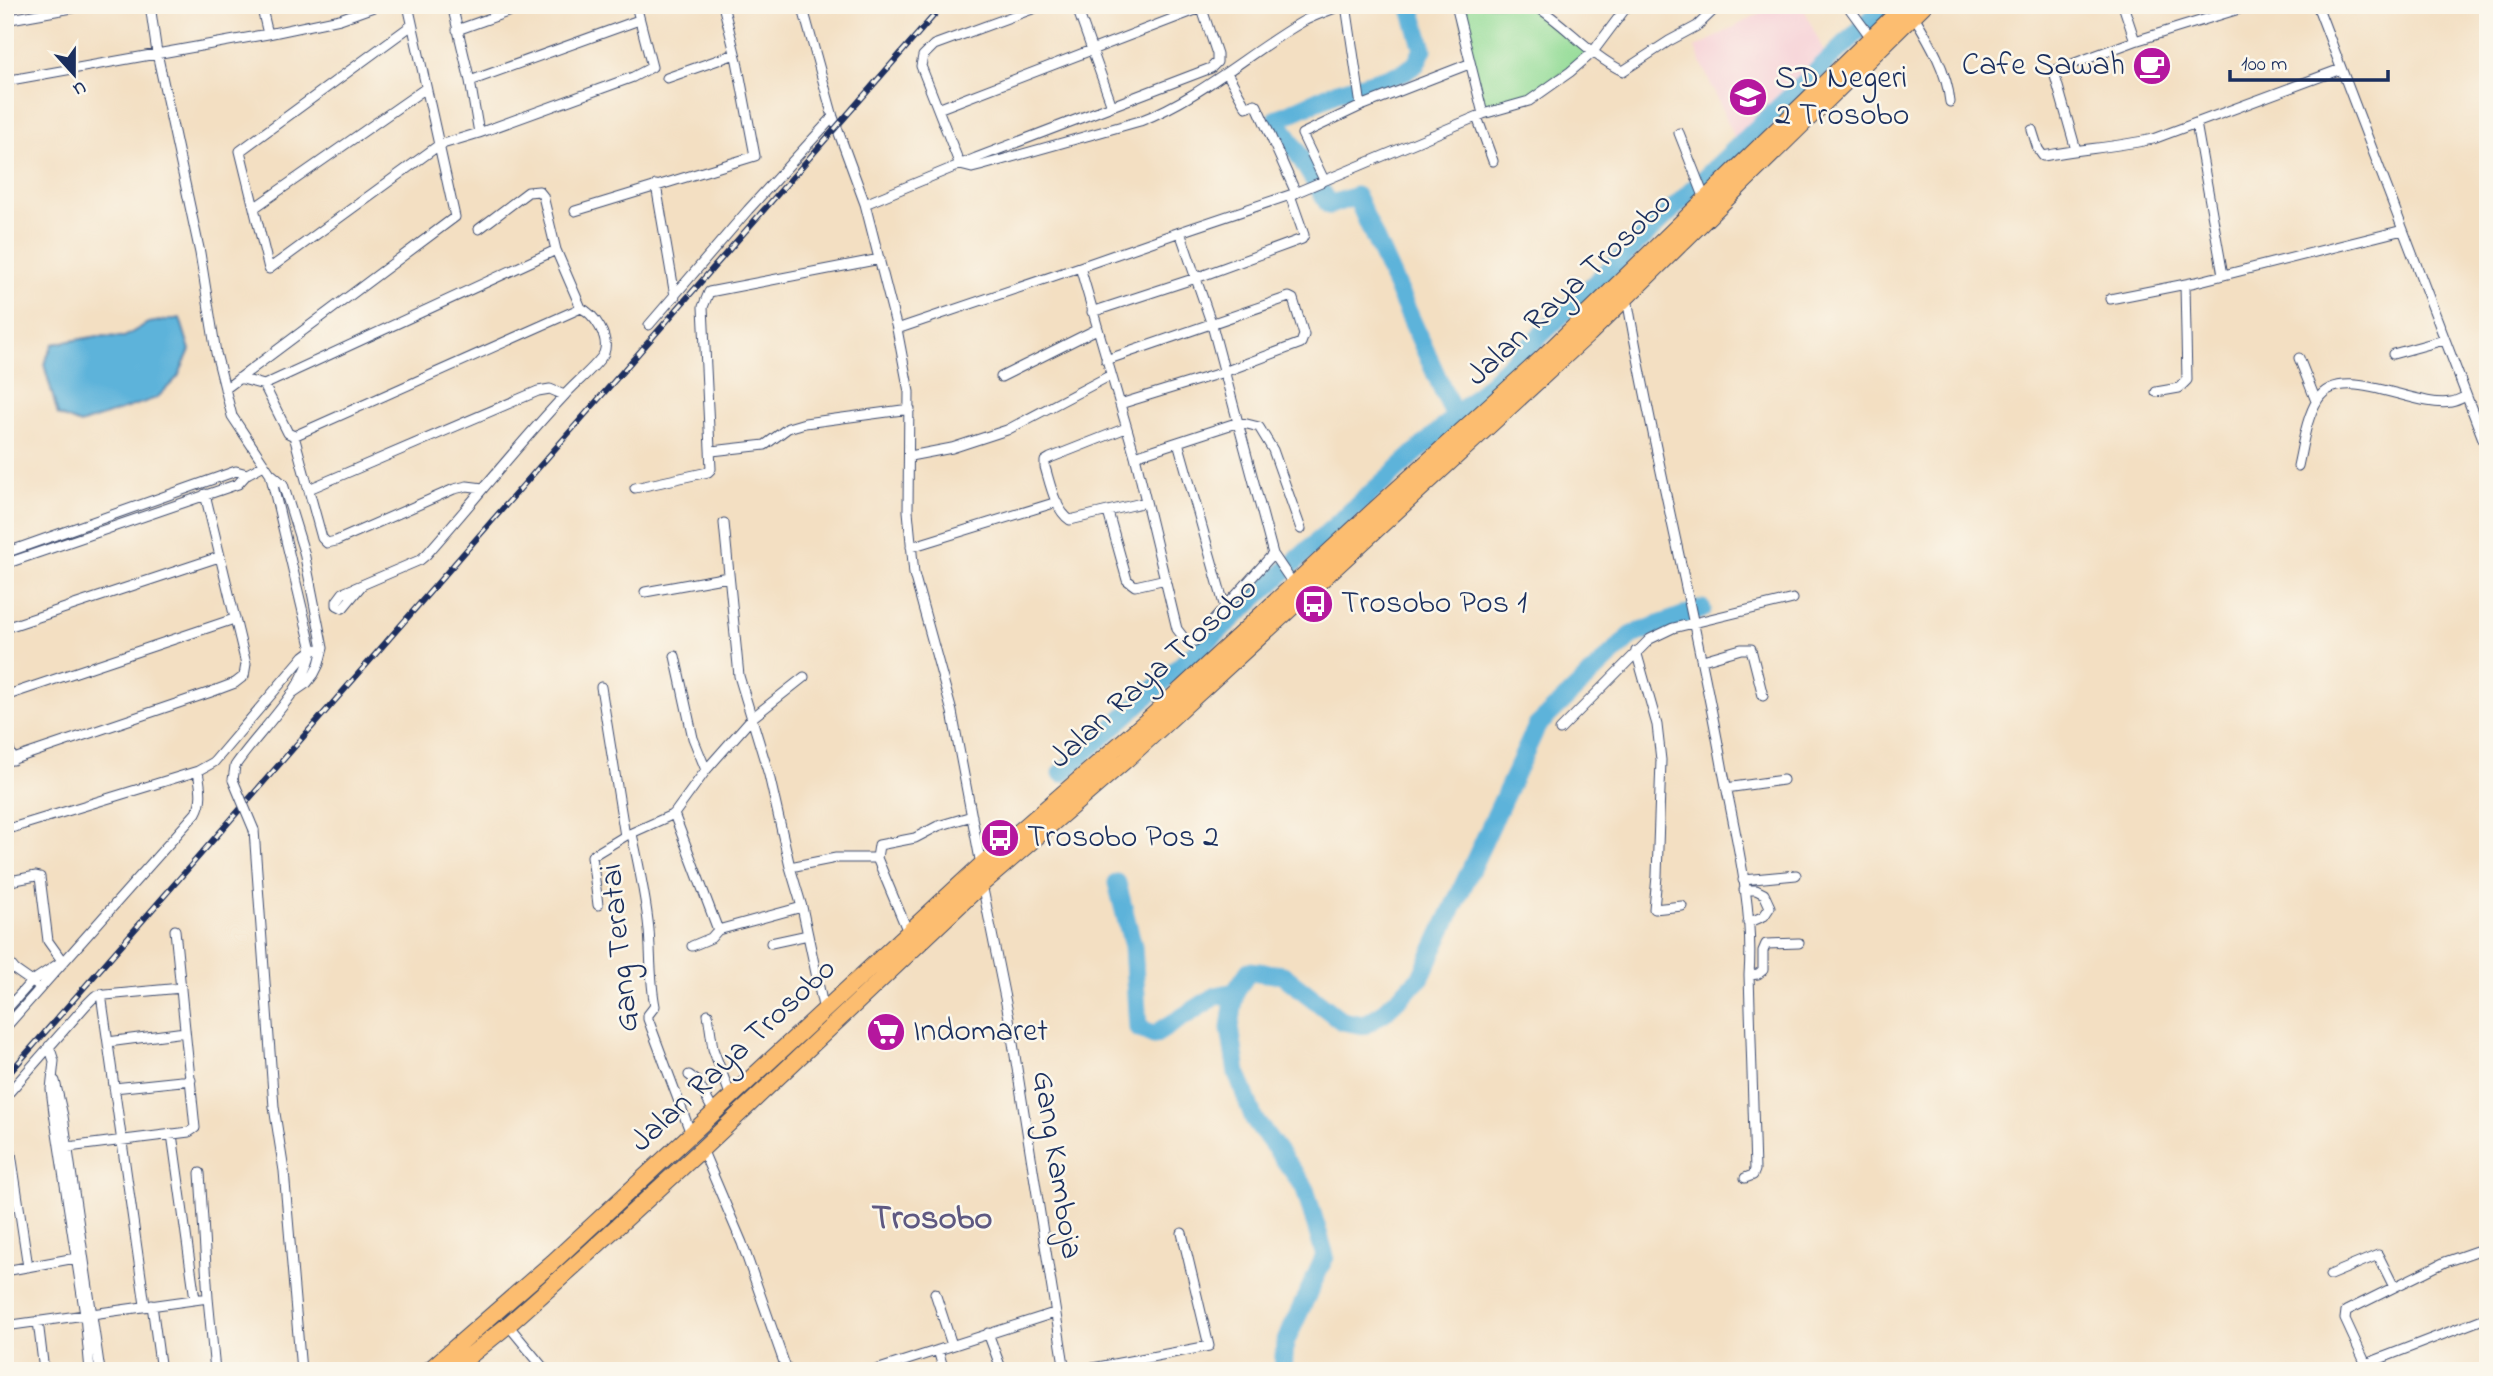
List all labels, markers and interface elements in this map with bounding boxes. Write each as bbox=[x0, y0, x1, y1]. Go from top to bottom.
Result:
north arrow bbox=[38, 38, 108, 108]
scale bar bbox=[2230, 38, 2388, 82]
place label: Cafe Sawah bbox=[1962, 43, 2125, 90]
cafe icon: Cafe Sawah bbox=[2131, 45, 2173, 87]
text: 100 m bbox=[2241, 50, 2287, 80]
place label: SD Negeri 2 Trosobo bbox=[1775, 56, 1909, 140]
text: U bbox=[69, 73, 90, 102]
school or university icon: SD Negeri 2 Trosobo bbox=[1727, 76, 1769, 118]
street label: Jalan Raya Trosobo bbox=[1456, 182, 1684, 398]
street label: Jalan Raya Trosobo bbox=[1039, 567, 1269, 781]
place label: Trosobo Pos 1 bbox=[1341, 581, 1527, 628]
bus stop icon: Trosobo Pos 1 bbox=[1293, 583, 1335, 625]
place label: Trosobo Pos 2 bbox=[1027, 815, 1219, 862]
bus stop icon: Trosobo Pos 2 bbox=[979, 817, 1021, 859]
street label: Gang Teratai bbox=[589, 861, 653, 1035]
street label: Jalan Raya Trosobo bbox=[620, 948, 848, 1164]
place label: Indomaret bbox=[913, 1009, 1048, 1056]
supermarket icon: Indomaret bbox=[865, 1011, 907, 1053]
street label: Gang Kamboja bbox=[1018, 1068, 1094, 1262]
district label: Trosobo bbox=[872, 1194, 992, 1245]

